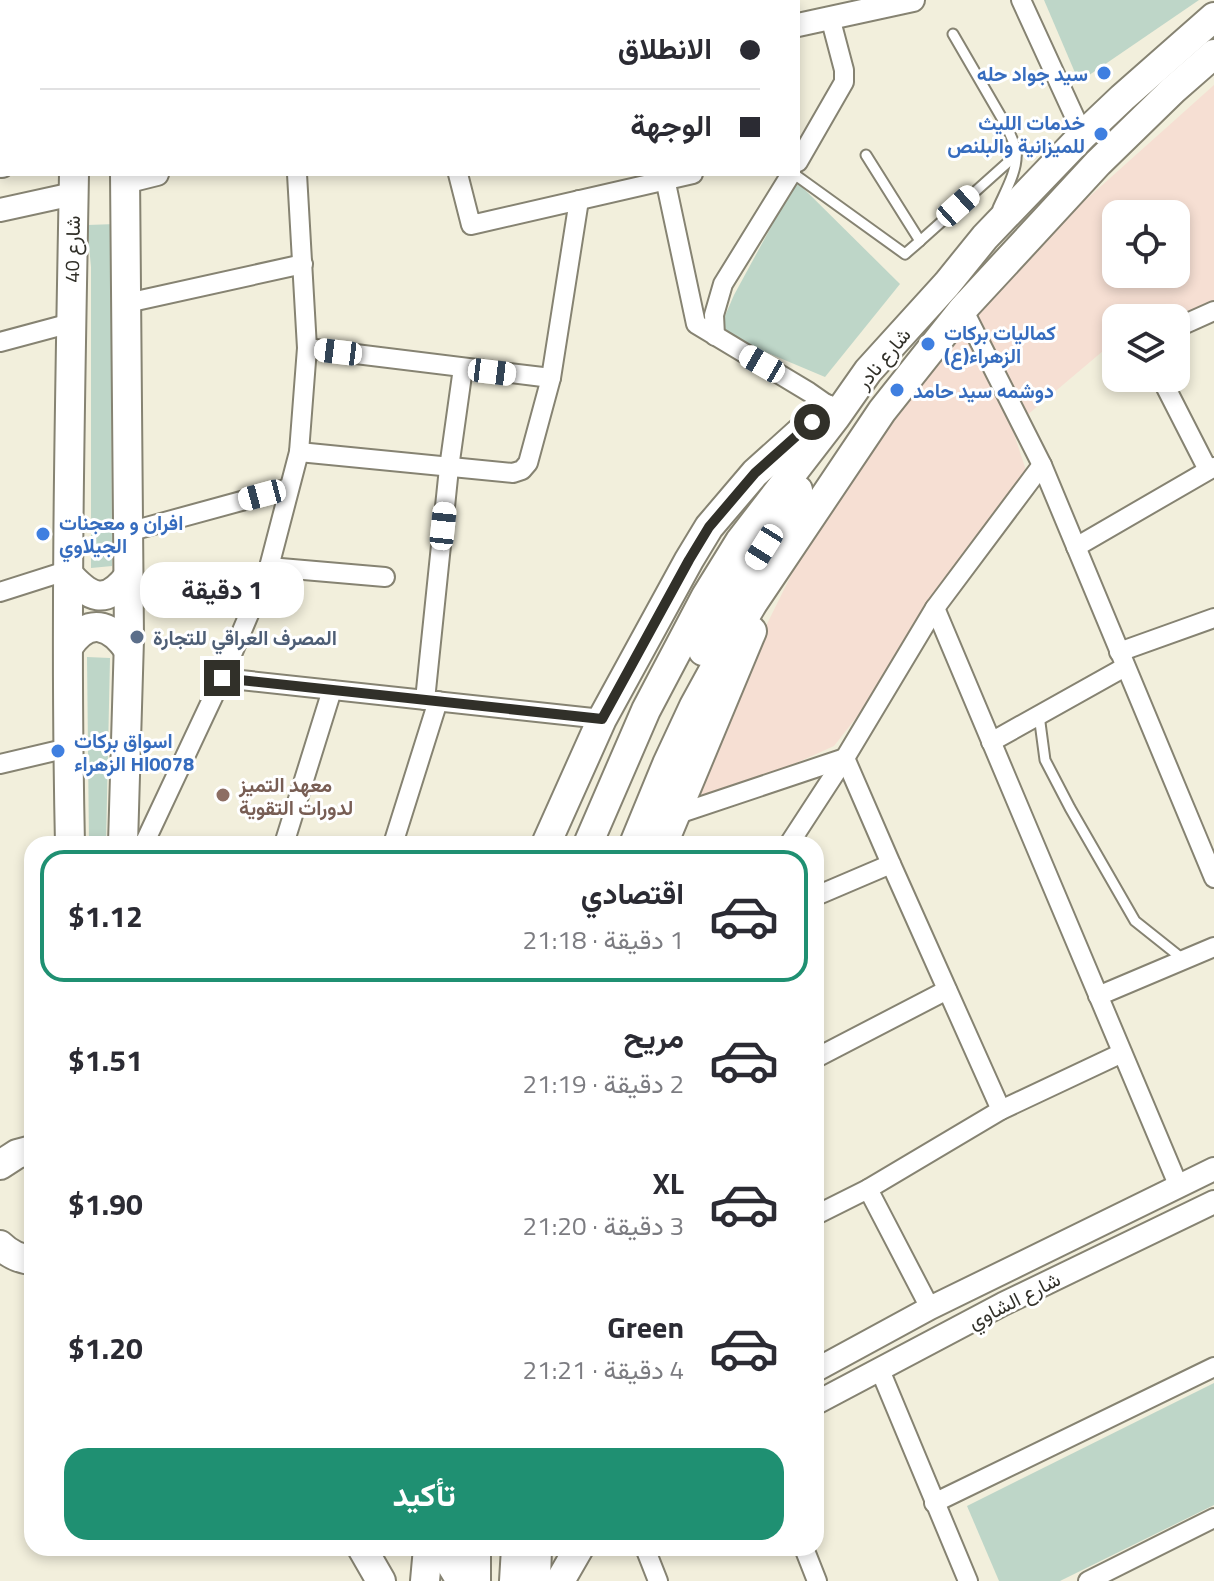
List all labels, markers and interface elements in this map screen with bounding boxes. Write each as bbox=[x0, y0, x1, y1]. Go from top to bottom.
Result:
text: الانطلاق bbox=[618, 25, 712, 71]
place label: سيد جواد حله bbox=[977, 58, 1088, 89]
marker: سيد جواد حله bbox=[1095, 64, 1113, 82]
text: الوجهة bbox=[630, 102, 712, 148]
place label: خدمات الليث للميزانية والبلنص bbox=[947, 107, 1085, 161]
marker: خدمات الليث للميزانية والبلنص bbox=[1092, 125, 1110, 143]
car bbox=[932, 181, 984, 231]
map controls bbox=[1102, 200, 1190, 392]
button: locate bbox=[1102, 200, 1190, 288]
street label: شارع 40 bbox=[56, 215, 88, 283]
button: layers bbox=[1102, 304, 1190, 392]
place label: كماليات بركات الزهراء(ع) bbox=[944, 317, 1056, 371]
street label: شارع نادر bbox=[847, 320, 918, 396]
marker: كماليات بركات الزهراء(ع) bbox=[919, 335, 937, 353]
car bbox=[313, 337, 363, 367]
car bbox=[735, 342, 789, 386]
car bbox=[467, 357, 517, 387]
place label: دوشمه سيد حامد bbox=[913, 375, 1054, 406]
marker: دوشمه سيد حامد bbox=[888, 381, 906, 399]
route start bbox=[794, 404, 830, 440]
car bbox=[236, 477, 288, 513]
car bbox=[429, 501, 457, 551]
place label: افران و معجنات الجيلاوي bbox=[59, 507, 183, 563]
car bbox=[741, 520, 787, 574]
marker: افران و معجنات الجيلاوي bbox=[34, 525, 52, 543]
callout: 1 دقيقة bbox=[140, 562, 304, 618]
text: 1 دقيقة bbox=[181, 570, 263, 609]
place label: المصرف العراقي للتجارة bbox=[153, 622, 337, 655]
marker: المصرف العراقي للتجارة bbox=[128, 628, 146, 646]
route end bbox=[204, 660, 240, 696]
place label: اسواق بركات الزهراء Hl0078 bbox=[74, 725, 194, 779]
marker: اسواق بركات الزهراء Hl0078 bbox=[49, 742, 67, 760]
place label: معهد التميز لدورات التقوية bbox=[238, 769, 353, 823]
marker: معهد التميز لدورات التقوية bbox=[214, 786, 232, 804]
text: اقتصادي bbox=[581, 870, 684, 916]
icon: car bbox=[708, 880, 780, 952]
text: $1.12 bbox=[68, 893, 143, 939]
text: 1 دقيقة · 21:18 bbox=[523, 920, 684, 959]
text: مريح bbox=[624, 1014, 684, 1060]
icon: car bbox=[708, 1024, 780, 1096]
text: $1.51 bbox=[68, 1037, 143, 1083]
text: 2 دقيقة · 21:19 bbox=[523, 1064, 684, 1103]
text: XL bbox=[653, 1160, 684, 1206]
icon: car bbox=[708, 1168, 780, 1240]
text: $1.90 bbox=[68, 1181, 143, 1227]
text: 3 دقيقة · 21:20 bbox=[523, 1206, 684, 1245]
street label: شارع الشاوي bbox=[962, 1263, 1067, 1338]
text: Green bbox=[607, 1304, 684, 1350]
icon: car bbox=[708, 1312, 780, 1384]
text: $1.20 bbox=[68, 1325, 143, 1371]
text: 4 دقيقة · 21:21 bbox=[523, 1350, 684, 1389]
button: تأكيد bbox=[64, 1448, 784, 1540]

